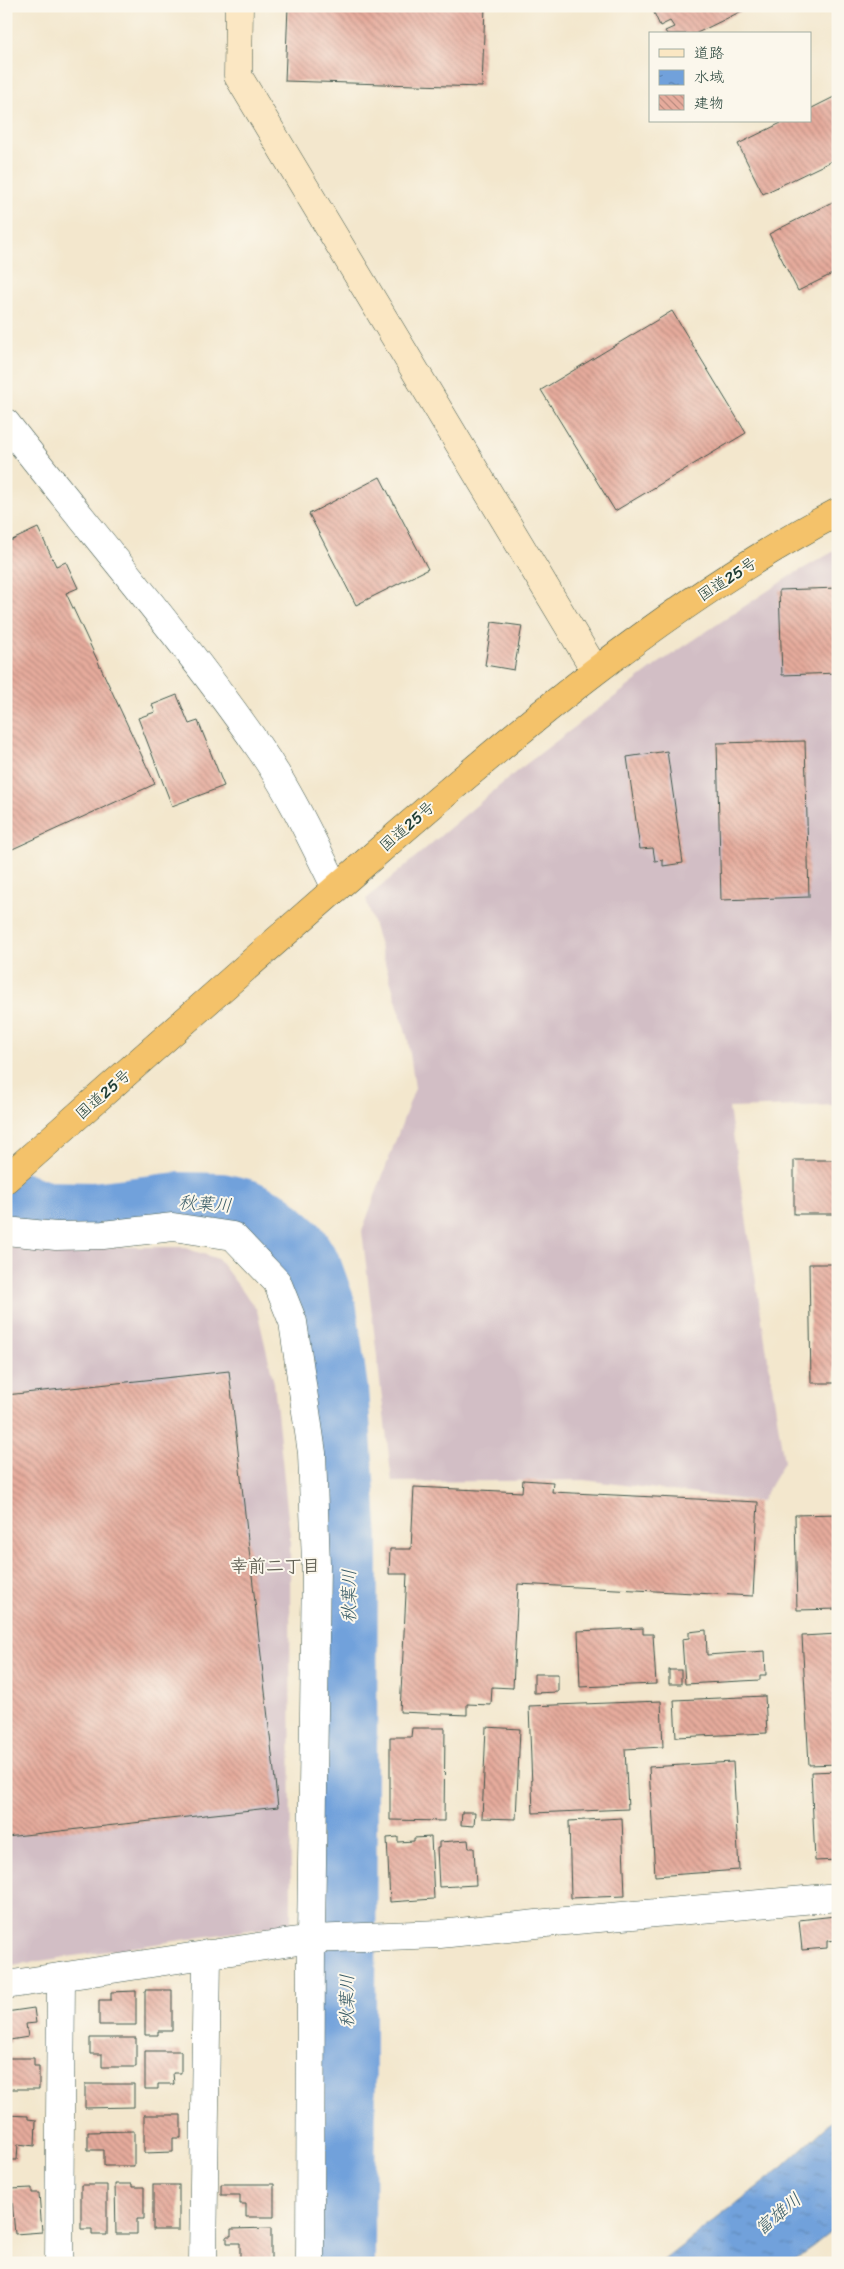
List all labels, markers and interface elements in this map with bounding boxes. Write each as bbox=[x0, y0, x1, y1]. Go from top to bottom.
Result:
legend bbox=[649, 32, 812, 122]
text: 道路 bbox=[694, 40, 724, 66]
text: 水域 bbox=[694, 64, 724, 90]
text: 建物 bbox=[694, 90, 724, 116]
street label: 国道25号 bbox=[691, 549, 763, 609]
street label: 国道25号 bbox=[372, 793, 442, 859]
street label: 国道25号 bbox=[68, 1061, 138, 1127]
water label: 秋葉川 bbox=[177, 1186, 233, 1222]
district label: 幸前二丁目 bbox=[230, 1550, 320, 1582]
water label: 秋葉川 bbox=[333, 1569, 365, 1623]
water label: 秋葉川 bbox=[331, 1974, 363, 2028]
water label: 富雄川 bbox=[747, 2184, 809, 2244]

